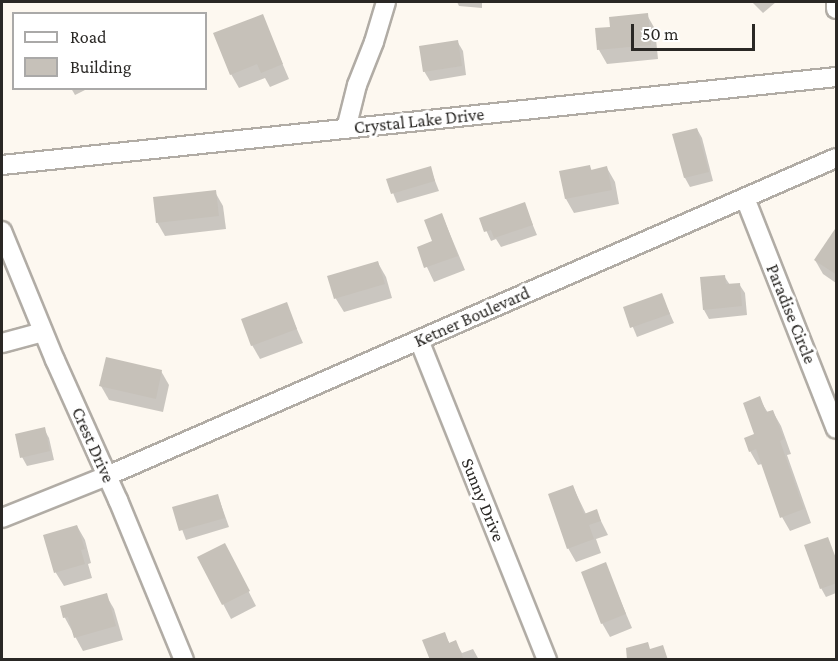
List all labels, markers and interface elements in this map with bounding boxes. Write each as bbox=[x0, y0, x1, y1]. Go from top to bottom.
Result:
legend bbox=[12, 12, 207, 90]
scale bar bbox=[634, 12, 758, 50]
text: 50 m bbox=[642, 24, 679, 44]
text: Road bbox=[70, 27, 107, 47]
text: Building bbox=[70, 57, 131, 77]
street label: Crystal Lake Drive bbox=[353, 103, 485, 139]
street label: Paradise Circle bbox=[761, 261, 821, 367]
street label: Ketner Boulevard bbox=[411, 282, 533, 352]
street label: Crest Drive bbox=[67, 404, 119, 486]
street label: Sunny Drive bbox=[456, 455, 510, 545]

